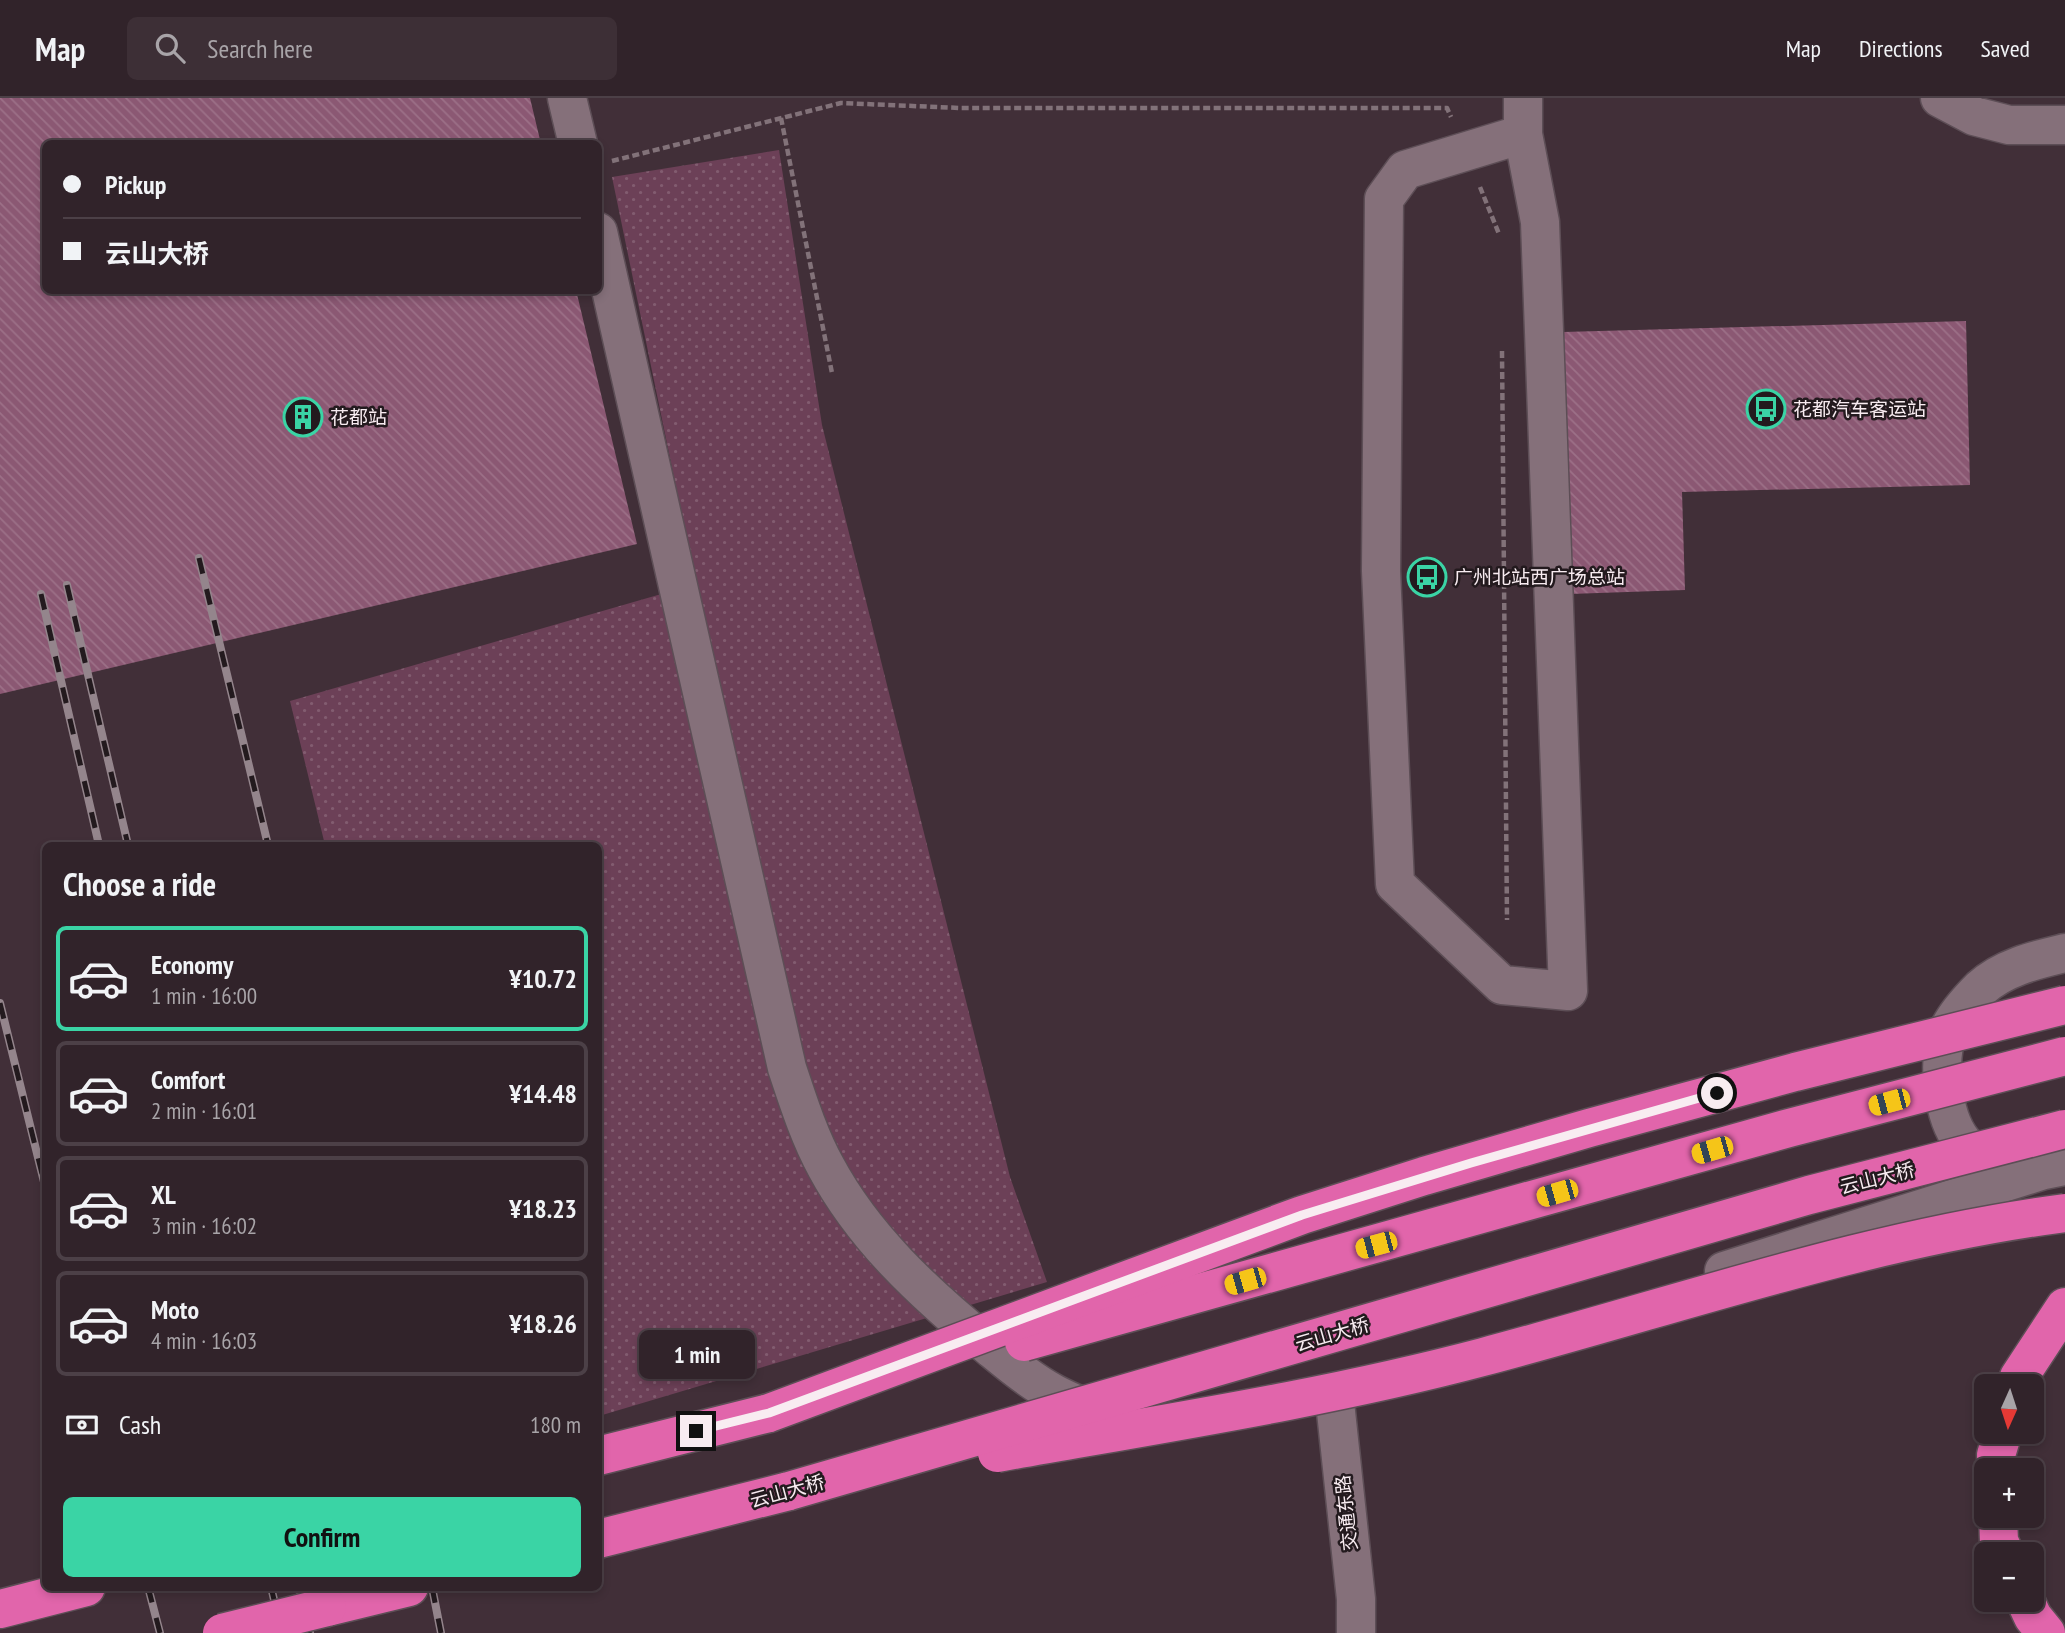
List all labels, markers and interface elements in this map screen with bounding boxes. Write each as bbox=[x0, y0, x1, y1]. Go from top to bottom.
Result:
search box bbox=[127, 17, 617, 80]
text: Map bbox=[35, 27, 85, 70]
icon: search bbox=[151, 29, 189, 67]
text: Search here bbox=[207, 32, 313, 65]
text: Map bbox=[1786, 33, 1821, 64]
text: Directions bbox=[1859, 33, 1943, 64]
text: Saved bbox=[1981, 33, 2030, 64]
text: Pickup bbox=[105, 168, 166, 201]
text: 云山大桥 bbox=[105, 237, 209, 270]
bus stop icon: 花都汽车客运站 bbox=[1745, 388, 1787, 430]
building icon: 花都站 bbox=[282, 396, 324, 438]
place label: 花都汽车客运站 bbox=[1793, 397, 1926, 421]
place label: 花都站 bbox=[330, 405, 387, 429]
bus stop icon: 广州北站西广场总站 bbox=[1406, 556, 1448, 598]
place label: 广州北站西广场总站 bbox=[1454, 565, 1625, 589]
text: Choose a ride bbox=[63, 863, 216, 905]
icon: car bbox=[67, 947, 130, 1010]
text: Economy bbox=[151, 948, 233, 981]
text: ¥10.72 bbox=[509, 962, 577, 995]
text: 1 min · 16:00 bbox=[151, 981, 257, 1010]
icon: car bbox=[67, 1062, 130, 1125]
text: Comfort bbox=[151, 1063, 225, 1096]
text: ¥14.48 bbox=[509, 1077, 577, 1110]
route start bbox=[1701, 1077, 1733, 1109]
car bbox=[1866, 1086, 1913, 1118]
text: 2 min · 16:01 bbox=[151, 1096, 257, 1125]
car bbox=[1689, 1134, 1736, 1166]
street label: 云山大桥 bbox=[1837, 1157, 1917, 1199]
icon: car bbox=[67, 1177, 130, 1240]
car bbox=[1534, 1177, 1581, 1209]
text: XL bbox=[151, 1178, 176, 1211]
text: ¥18.23 bbox=[509, 1192, 577, 1225]
text: 3 min · 16:02 bbox=[151, 1211, 257, 1240]
car bbox=[1353, 1229, 1400, 1261]
car bbox=[1222, 1265, 1269, 1297]
icon: car bbox=[67, 1292, 130, 1355]
text: Moto bbox=[151, 1293, 199, 1326]
text: ¥18.26 bbox=[509, 1307, 577, 1340]
street label: 云山大桥 bbox=[1292, 1312, 1372, 1356]
text: 4 min · 16:03 bbox=[151, 1326, 257, 1355]
callout: 1 min bbox=[638, 1330, 754, 1378]
text: 1 min bbox=[674, 1340, 720, 1369]
north arrow bbox=[1974, 1374, 2044, 1444]
map controls bbox=[1974, 1374, 2044, 1612]
icon: cash bbox=[63, 1406, 101, 1444]
text: Cash bbox=[119, 1408, 161, 1441]
text: 180 m bbox=[530, 1410, 581, 1439]
route end bbox=[680, 1415, 712, 1447]
button: + bbox=[1974, 1458, 2044, 1528]
street label: 云山大桥 bbox=[747, 1470, 827, 1512]
street label: 交通东路 bbox=[1330, 1474, 1362, 1552]
button: Confirm bbox=[63, 1497, 581, 1577]
button: − bbox=[1974, 1542, 2044, 1612]

